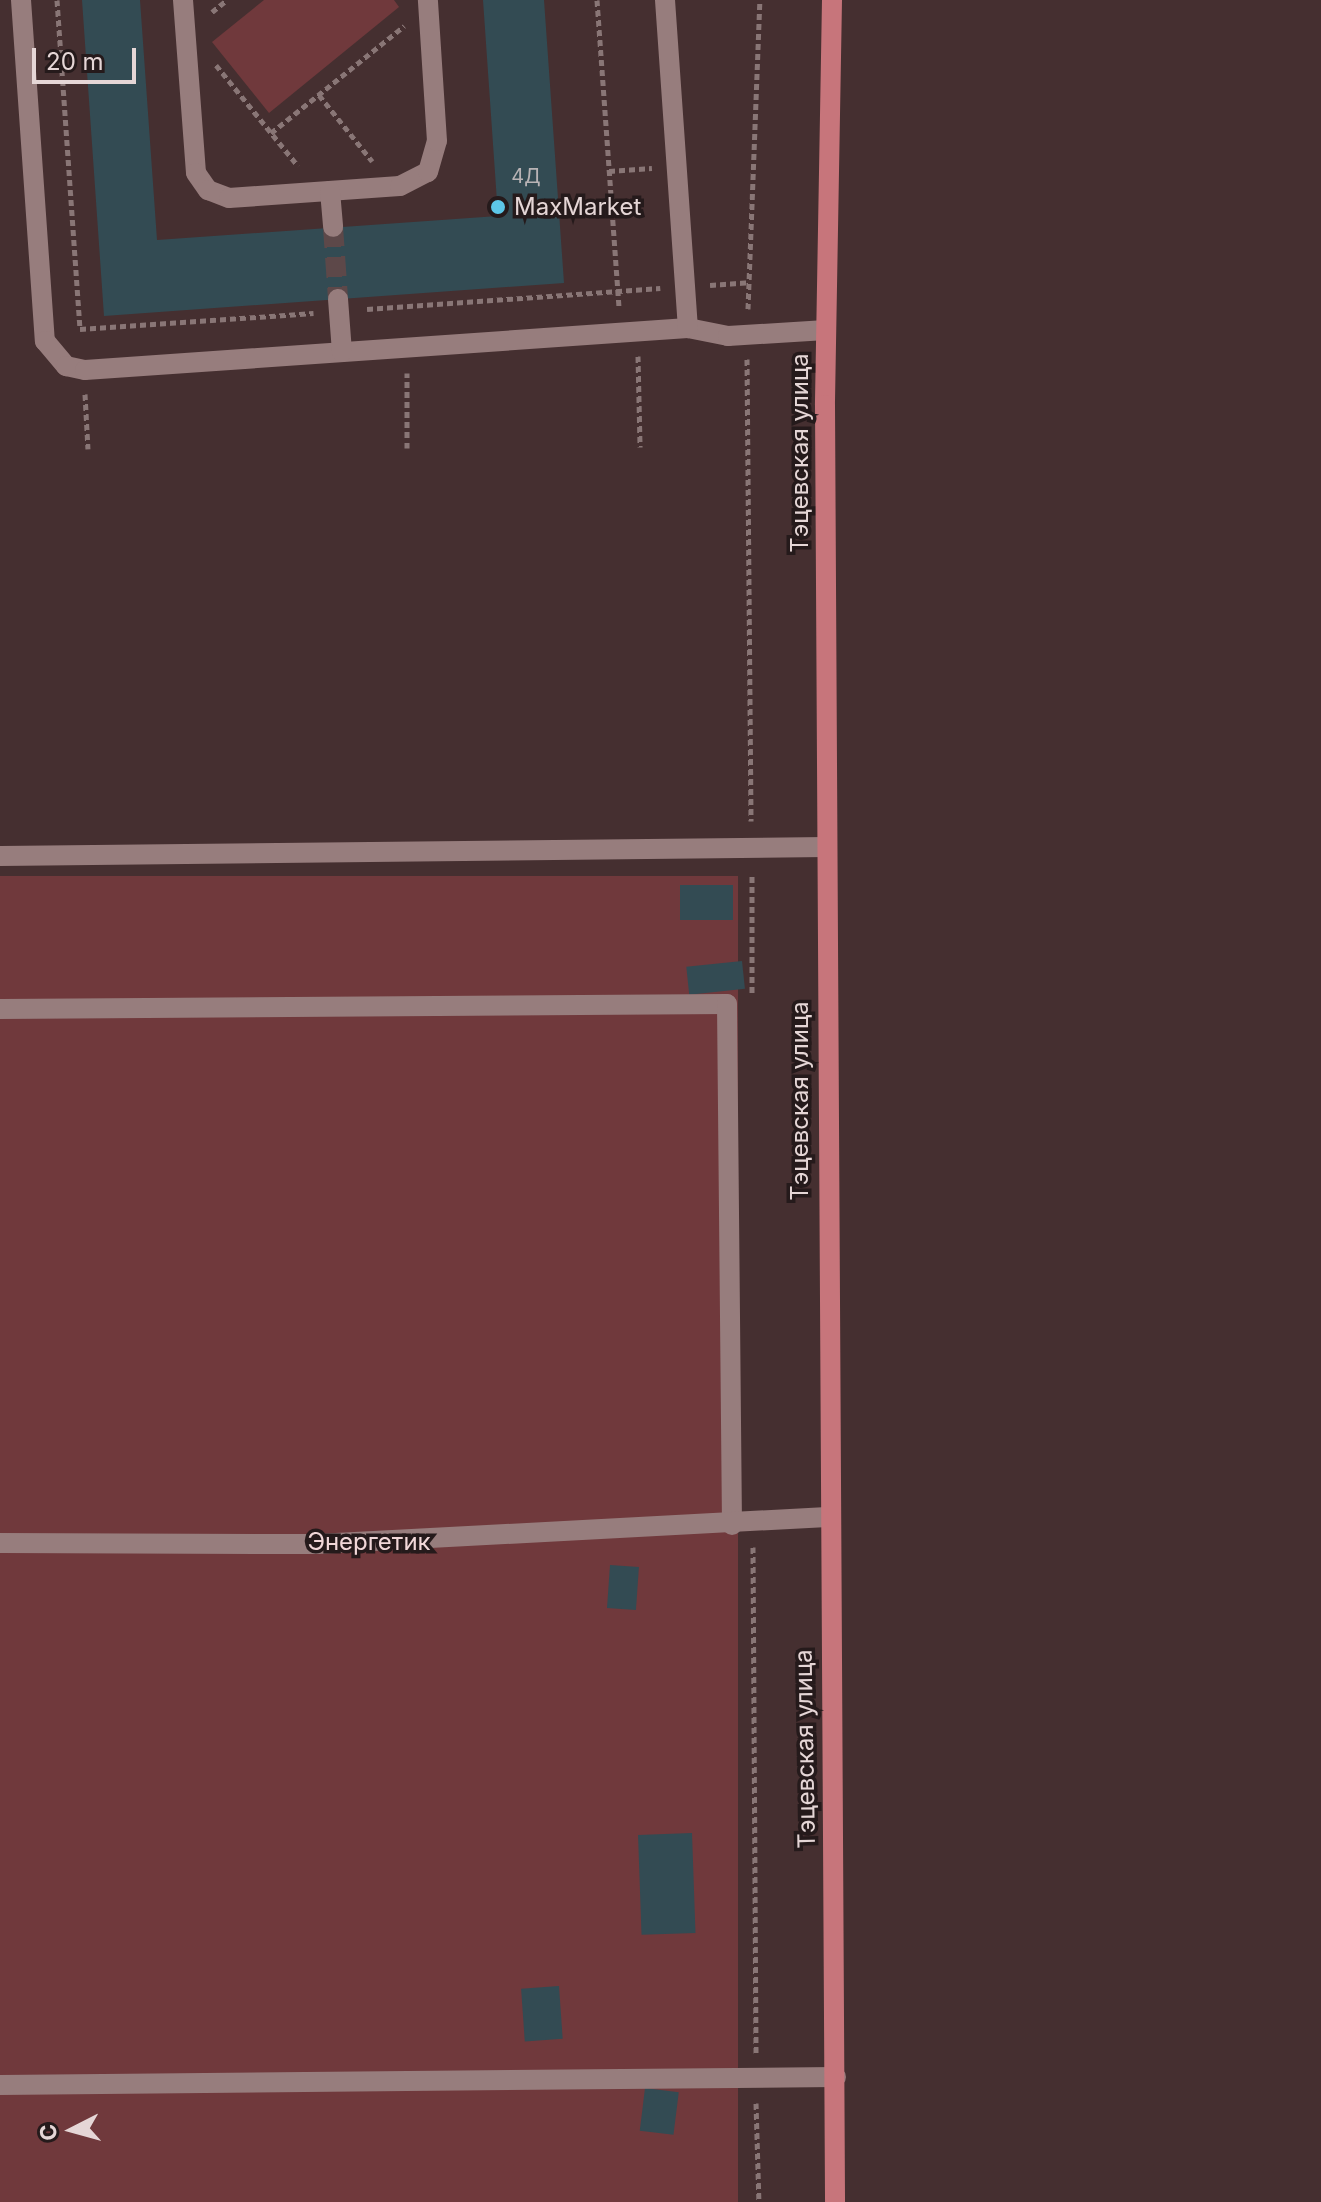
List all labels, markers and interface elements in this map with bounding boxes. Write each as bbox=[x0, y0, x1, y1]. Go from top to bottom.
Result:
scale bar bbox=[36, 32, 140, 82]
text: 20 m bbox=[46, 47, 104, 76]
house number: 4Д bbox=[511, 164, 541, 188]
place label: MaxMarket bbox=[514, 193, 641, 221]
marker: MaxMarket bbox=[489, 198, 507, 216]
street label: Тэцевская улица bbox=[786, 353, 814, 553]
street label: Тэцевская улица bbox=[786, 1001, 814, 1201]
park label: Энергетик bbox=[307, 1528, 431, 1556]
street label: Тэцевская улица bbox=[789, 1649, 821, 1849]
north arrow bbox=[32, 2090, 112, 2170]
text: С bbox=[34, 2123, 62, 2142]

